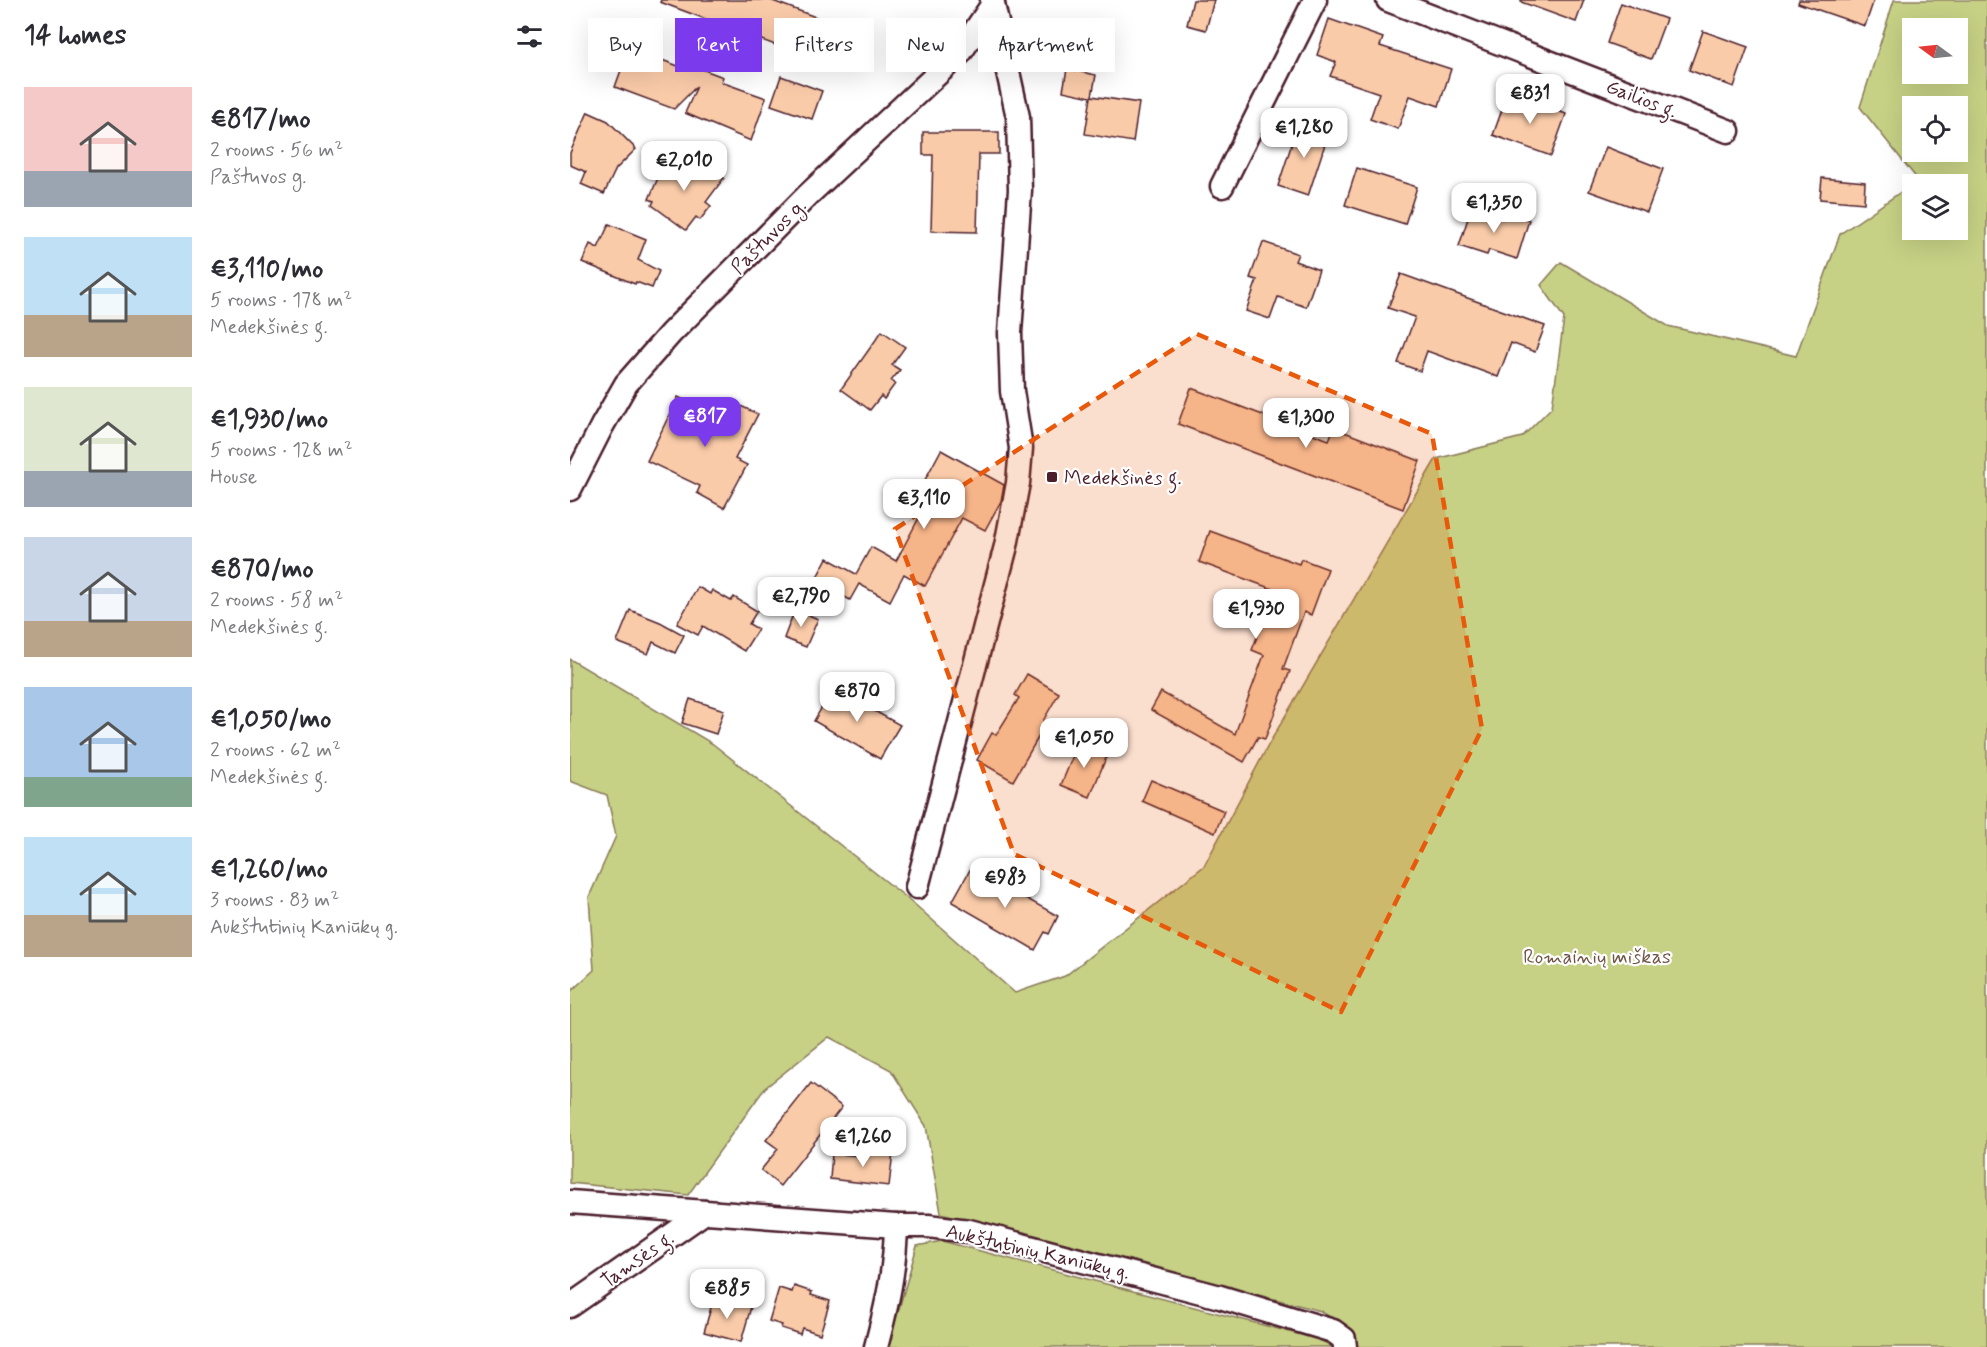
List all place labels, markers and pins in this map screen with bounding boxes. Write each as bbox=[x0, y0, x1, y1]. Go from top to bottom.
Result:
pin: €831 bbox=[1494, 74, 1566, 125]
pin: €1,280 bbox=[1255, 108, 1353, 159]
pin: €2,010 bbox=[635, 141, 733, 192]
pin: €1,350 bbox=[1445, 183, 1543, 234]
pin: €817 bbox=[669, 397, 741, 448]
pin: €1,300 bbox=[1257, 398, 1355, 449]
place label: Medekšinės g. bbox=[1064, 465, 1182, 494]
marker: Medekšinės g. bbox=[1045, 470, 1059, 484]
pin: €3,110 bbox=[875, 479, 973, 530]
pin: €2,790 bbox=[752, 577, 850, 628]
pin: €1,930 bbox=[1207, 589, 1305, 640]
pin: €870 bbox=[821, 672, 893, 723]
pin: €1,050 bbox=[1035, 718, 1133, 769]
pin: €983 bbox=[969, 858, 1041, 909]
pin: €1,260 bbox=[814, 1117, 912, 1168]
pin: €885 bbox=[691, 1269, 763, 1320]

